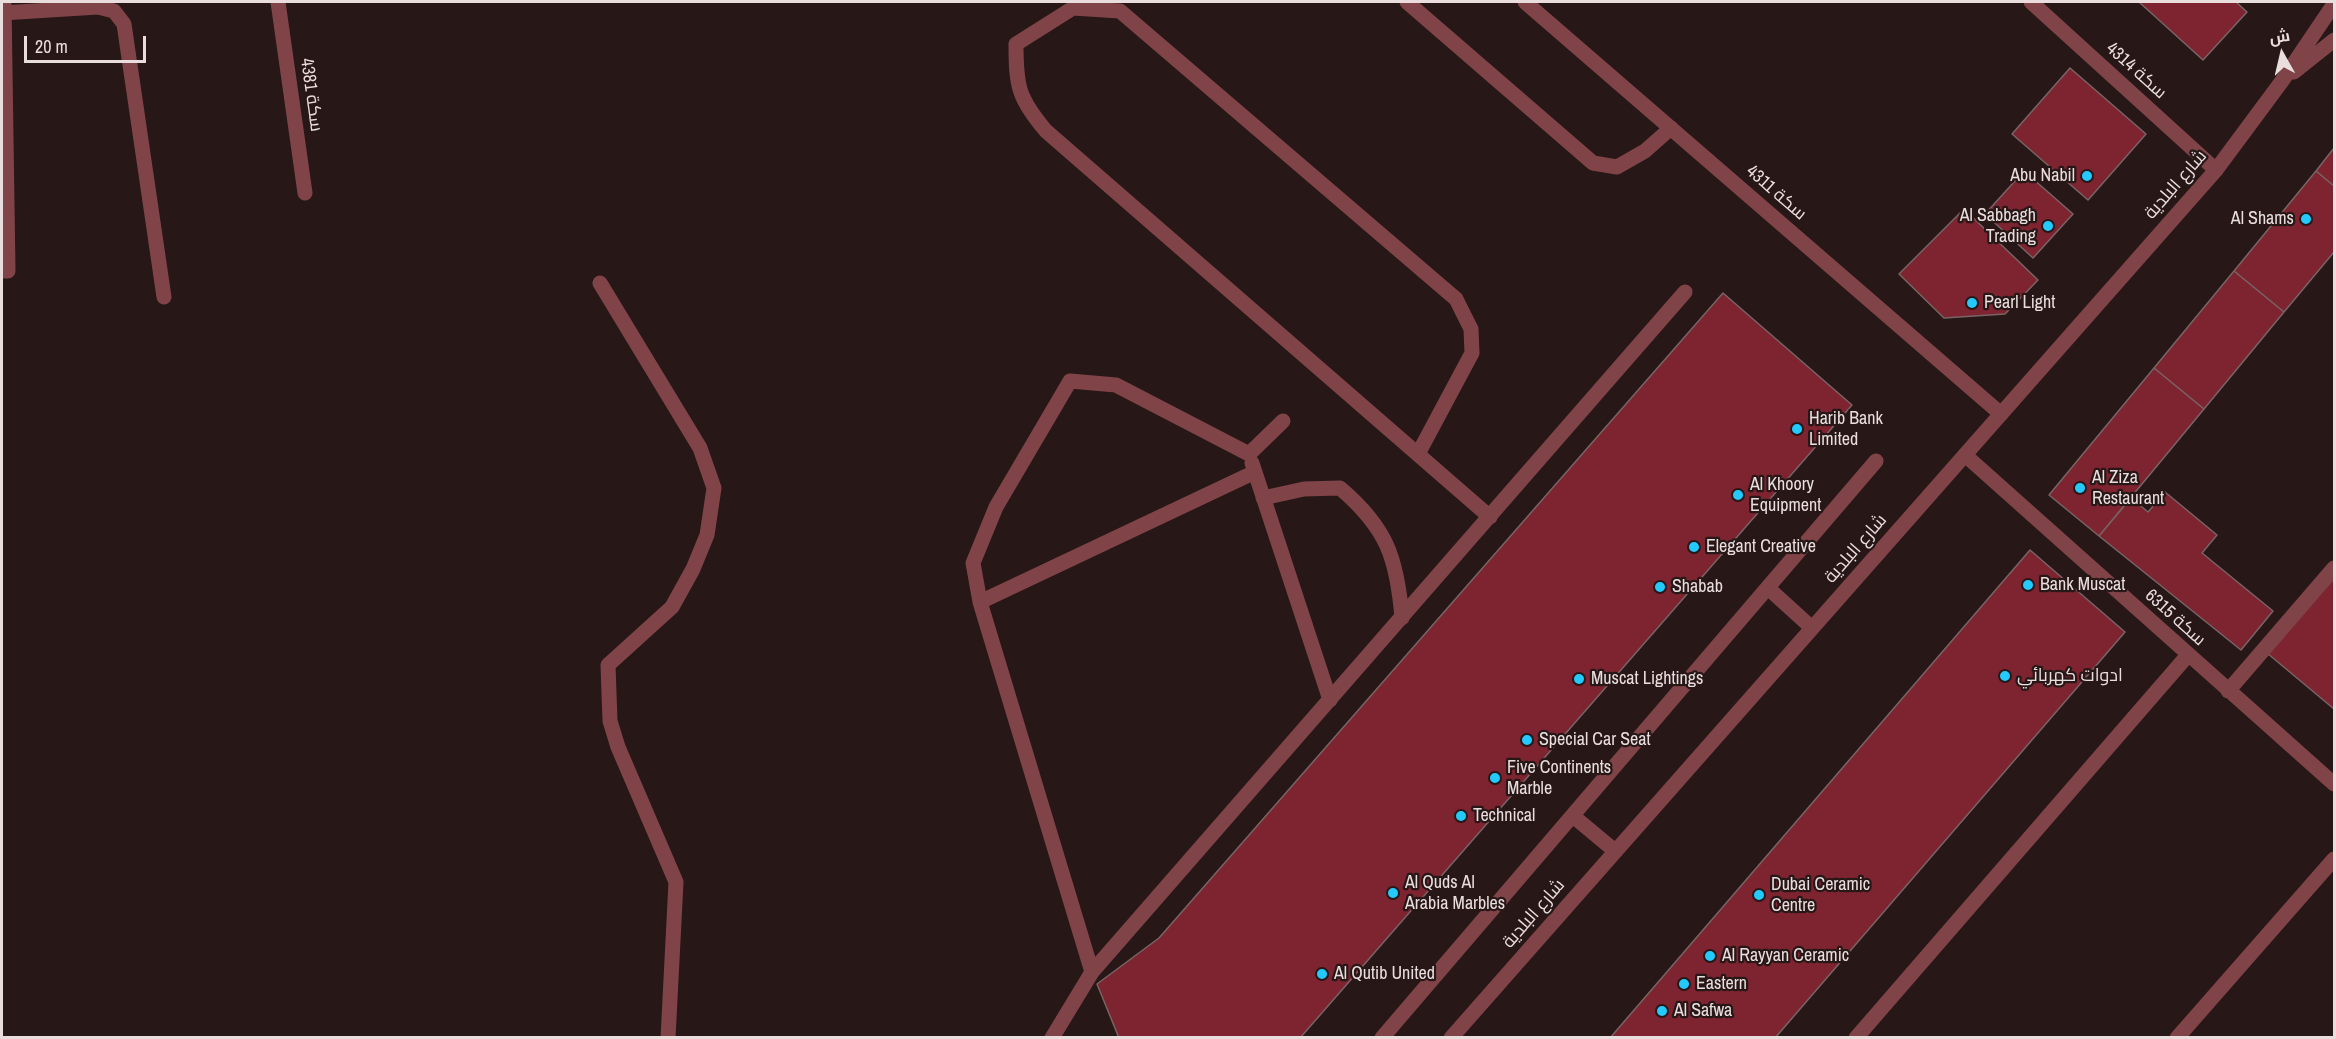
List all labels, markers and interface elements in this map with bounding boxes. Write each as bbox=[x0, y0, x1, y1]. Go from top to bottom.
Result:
scale bar bbox=[27, 24, 148, 62]
north arrow bbox=[2252, 24, 2312, 84]
text: ش bbox=[2268, 24, 2291, 48]
text: 20 m bbox=[35, 34, 68, 59]
street label: سكة 4314 bbox=[2101, 38, 2171, 104]
street label: سكة 4381 bbox=[295, 57, 327, 133]
street label: شارع البلدية bbox=[2140, 146, 2212, 224]
street label: سكة 4311 bbox=[1741, 161, 1811, 225]
place label: Abu Nabil bbox=[2010, 165, 2075, 187]
marker: Abu Nabil bbox=[2080, 169, 2094, 183]
place label: Al Sabbagh Trading bbox=[1960, 205, 2036, 248]
place label: Al Shams bbox=[2231, 208, 2294, 230]
marker: Al Shams bbox=[2299, 212, 2313, 226]
marker: Al Sabbagh Trading bbox=[2041, 219, 2055, 233]
place label: Pearl Light bbox=[1984, 292, 2055, 314]
marker: Pearl Light bbox=[1965, 296, 1979, 310]
place label: Harib Bank Limited bbox=[1809, 408, 1883, 450]
marker: Harib Bank Limited bbox=[1790, 422, 1804, 436]
place label: Al Ziza Restaurant bbox=[2092, 467, 2164, 510]
place label: Al Khoory Equipment bbox=[1750, 474, 1821, 516]
marker: Al Ziza Restaurant bbox=[2073, 481, 2087, 495]
marker: Al Khoory Equipment bbox=[1731, 488, 1745, 502]
street label: شارع البلدية bbox=[1820, 510, 1892, 588]
place label: Elegant Creative bbox=[1706, 536, 1816, 558]
marker: Elegant Creative bbox=[1687, 540, 1701, 554]
place label: Bank Muscat bbox=[2040, 574, 2125, 596]
place label: Shabab bbox=[1672, 576, 1723, 598]
marker: Bank Muscat bbox=[2021, 578, 2035, 592]
marker: Shabab bbox=[1653, 580, 1667, 594]
street label: سكة 6315 bbox=[2140, 585, 2210, 651]
place label: ادوات كهربائي bbox=[2017, 665, 2123, 687]
place label: Muscat Lightings bbox=[1591, 668, 1703, 690]
marker: ادوات كهربائي bbox=[1998, 669, 2012, 683]
marker: Muscat Lightings bbox=[1572, 672, 1586, 686]
place label: Special Car Seat bbox=[1539, 729, 1651, 751]
marker: Special Car Seat bbox=[1520, 733, 1534, 747]
place label: Five Continents Marble bbox=[1507, 757, 1611, 800]
marker: Five Continents Marble bbox=[1488, 771, 1502, 785]
place label: Technical bbox=[1473, 805, 1535, 827]
marker: Technical bbox=[1454, 809, 1468, 823]
place label: Al Quds Al Arabia Marbles bbox=[1405, 872, 1505, 914]
place label: Dubai Ceramic Centre bbox=[1771, 874, 1870, 916]
street label: شارع البلدية bbox=[1498, 875, 1570, 953]
marker: Al Quds Al Arabia Marbles bbox=[1386, 886, 1400, 900]
marker: Dubai Ceramic Centre bbox=[1752, 888, 1766, 902]
place label: Al Rayyan Ceramic bbox=[1722, 945, 1849, 967]
marker: Al Rayyan Ceramic bbox=[1703, 949, 1717, 963]
place label: Al Qutib United bbox=[1334, 963, 1435, 985]
marker: Al Qutib United bbox=[1315, 967, 1329, 981]
place label: Eastern bbox=[1696, 973, 1747, 995]
marker: Eastern bbox=[1677, 977, 1691, 991]
place label: Al Safwa bbox=[1674, 1000, 1732, 1022]
marker: Al Safwa bbox=[1655, 1004, 1669, 1018]

